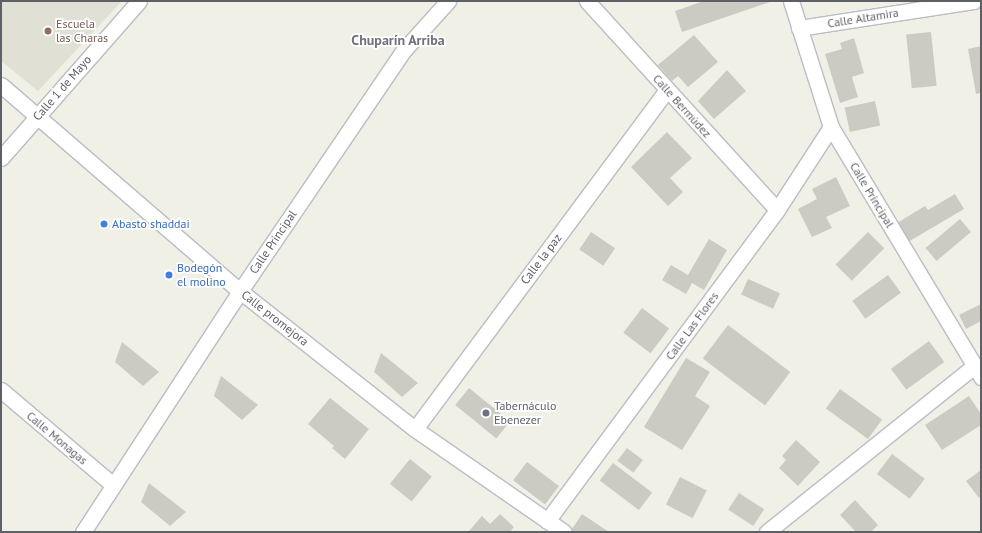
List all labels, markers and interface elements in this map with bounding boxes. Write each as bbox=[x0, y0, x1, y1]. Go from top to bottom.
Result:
street label: Calle Altamira bbox=[826, 5, 900, 31]
place label: Escuela las Charas bbox=[56, 17, 108, 45]
marker: Escuela las Charas bbox=[43, 26, 53, 36]
district label: Chuparín Arriba bbox=[351, 32, 445, 48]
street label: Calle 1 de Mayo bbox=[30, 52, 94, 124]
street label: Calle Bermúdez bbox=[650, 71, 714, 141]
street label: Calle Principal bbox=[847, 160, 897, 230]
street label: Calle Principal bbox=[246, 207, 300, 277]
place label: Abasto shaddai bbox=[112, 217, 190, 231]
marker: Abasto shaddai bbox=[99, 219, 109, 229]
street label: Calle la paz bbox=[517, 231, 565, 287]
place label: Bodegón el molino bbox=[177, 261, 226, 289]
marker: Bodegón el molino bbox=[164, 270, 174, 280]
street label: Calle promejora bbox=[238, 287, 312, 349]
street label: Calle Las Flores bbox=[663, 289, 721, 363]
place label: Tabernáculo Ebenezer bbox=[494, 399, 556, 427]
street label: Calle Monagas bbox=[24, 408, 90, 468]
marker: Tabernáculo Ebenezer bbox=[481, 408, 491, 418]

